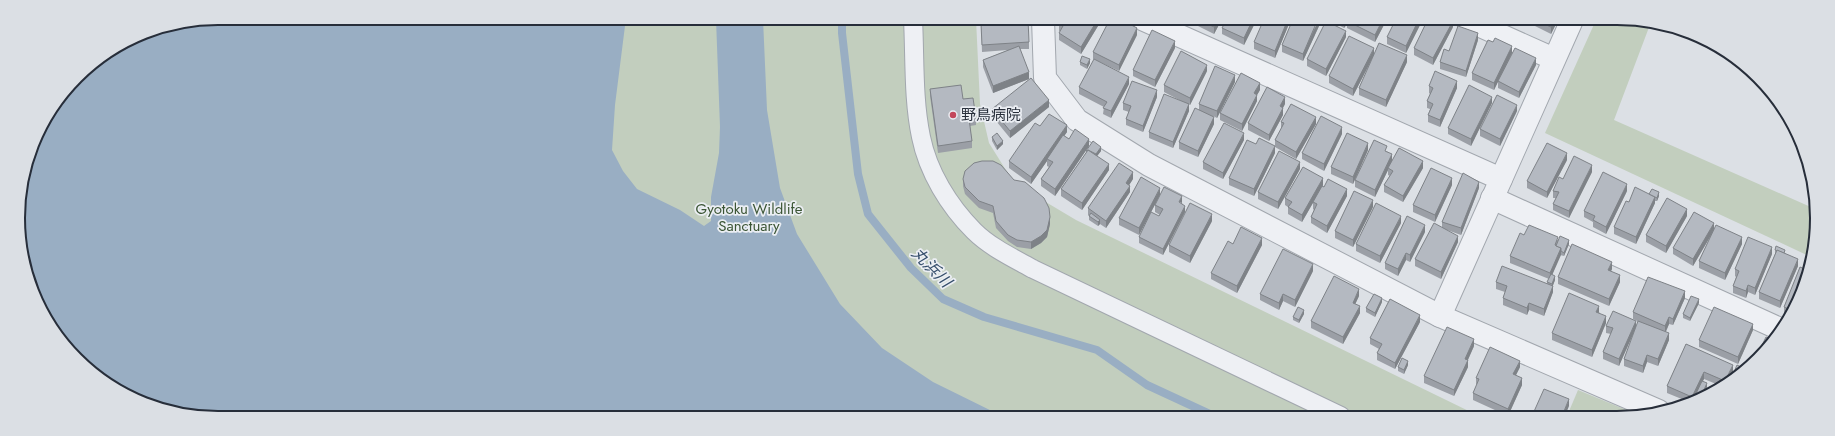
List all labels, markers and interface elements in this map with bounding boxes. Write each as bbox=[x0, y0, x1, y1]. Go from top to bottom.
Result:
place label: 野鳥病院 bbox=[961, 104, 1021, 126]
marker: 野鳥病院 bbox=[948, 110, 958, 120]
park label: Gyotoku Wildlife Sanctuary bbox=[695, 198, 803, 237]
water label: 丸浜川 bbox=[907, 242, 958, 294]

